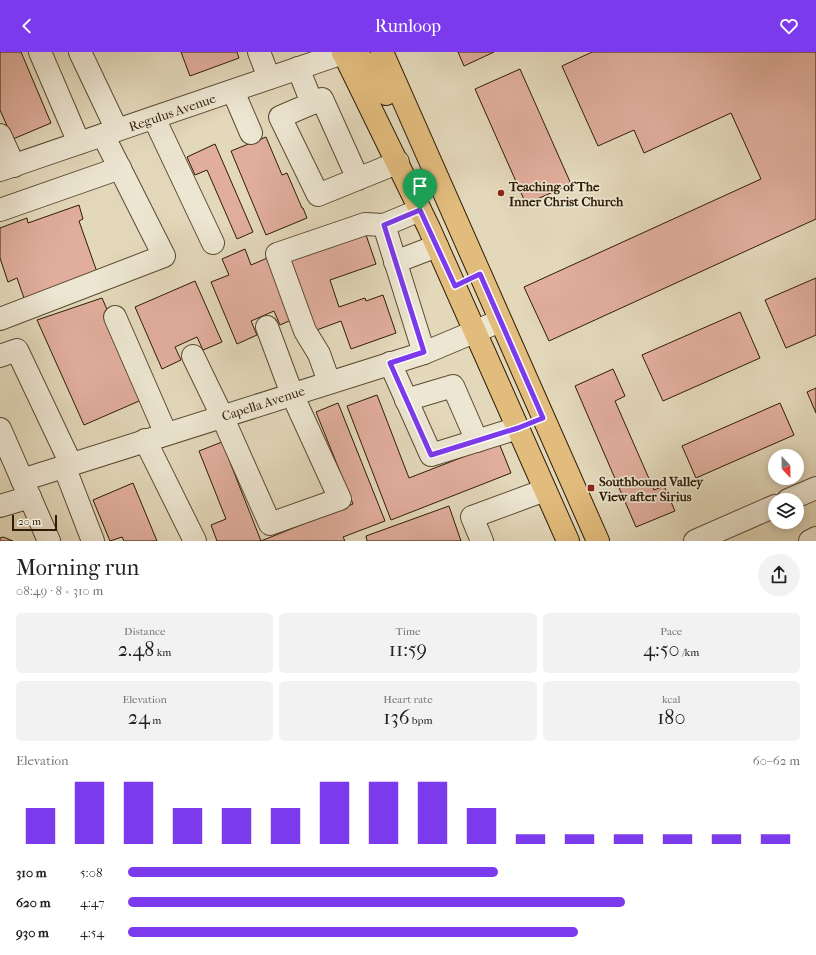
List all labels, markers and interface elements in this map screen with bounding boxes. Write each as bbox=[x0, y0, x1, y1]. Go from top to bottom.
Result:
icon: back bbox=[16, 15, 38, 37]
icon: heart bbox=[778, 15, 800, 37]
text: Runloop bbox=[375, 16, 441, 37]
street label: Regulus Avenue bbox=[127, 90, 218, 134]
pin bbox=[403, 169, 437, 210]
icon: arrive bbox=[409, 175, 431, 197]
place label: Teaching of The Inner Christ Church bbox=[508, 179, 624, 209]
marker: Teaching of The Inner Christ Church bbox=[496, 188, 506, 198]
street label: Capella Avenue bbox=[220, 383, 307, 424]
north arrow bbox=[768, 449, 804, 485]
map controls bbox=[768, 449, 804, 529]
place label: Southbound Valley View after Sirius bbox=[598, 474, 704, 504]
marker: Southbound Valley View after Sirius bbox=[586, 483, 596, 493]
button: layers bbox=[768, 493, 804, 529]
scale bar bbox=[12, 513, 57, 532]
text: 20 m bbox=[18, 515, 41, 528]
button: share bbox=[758, 554, 800, 596]
text: Morning run bbox=[16, 555, 139, 581]
text: 08:49 · 8 × 310 m bbox=[16, 583, 103, 598]
text: Distance bbox=[124, 625, 165, 638]
text: Time bbox=[395, 625, 420, 638]
text: Pace bbox=[660, 625, 682, 638]
text: 2.48 bbox=[118, 638, 154, 661]
text: 11:59 bbox=[389, 638, 427, 661]
text: 4:50 bbox=[643, 638, 680, 661]
text: km bbox=[154, 646, 172, 659]
text: /km bbox=[680, 646, 699, 659]
text: Elevation bbox=[122, 693, 167, 706]
text: Heart rate bbox=[383, 693, 433, 706]
text: kcal bbox=[662, 693, 681, 706]
text: 24 bbox=[128, 706, 150, 729]
text: 136 bbox=[383, 706, 409, 729]
text: 180 bbox=[657, 706, 685, 729]
text: m bbox=[150, 714, 161, 727]
text: bpm bbox=[409, 714, 433, 727]
text: Elevation bbox=[16, 753, 69, 768]
text: 60–62 m bbox=[753, 753, 800, 768]
text: 310 m bbox=[16, 865, 47, 880]
text: 5:08 bbox=[80, 865, 102, 880]
text: 620 m bbox=[16, 895, 51, 910]
text: 4:47 bbox=[80, 895, 104, 910]
text: 930 m bbox=[16, 925, 49, 940]
text: 4:54 bbox=[80, 925, 104, 940]

